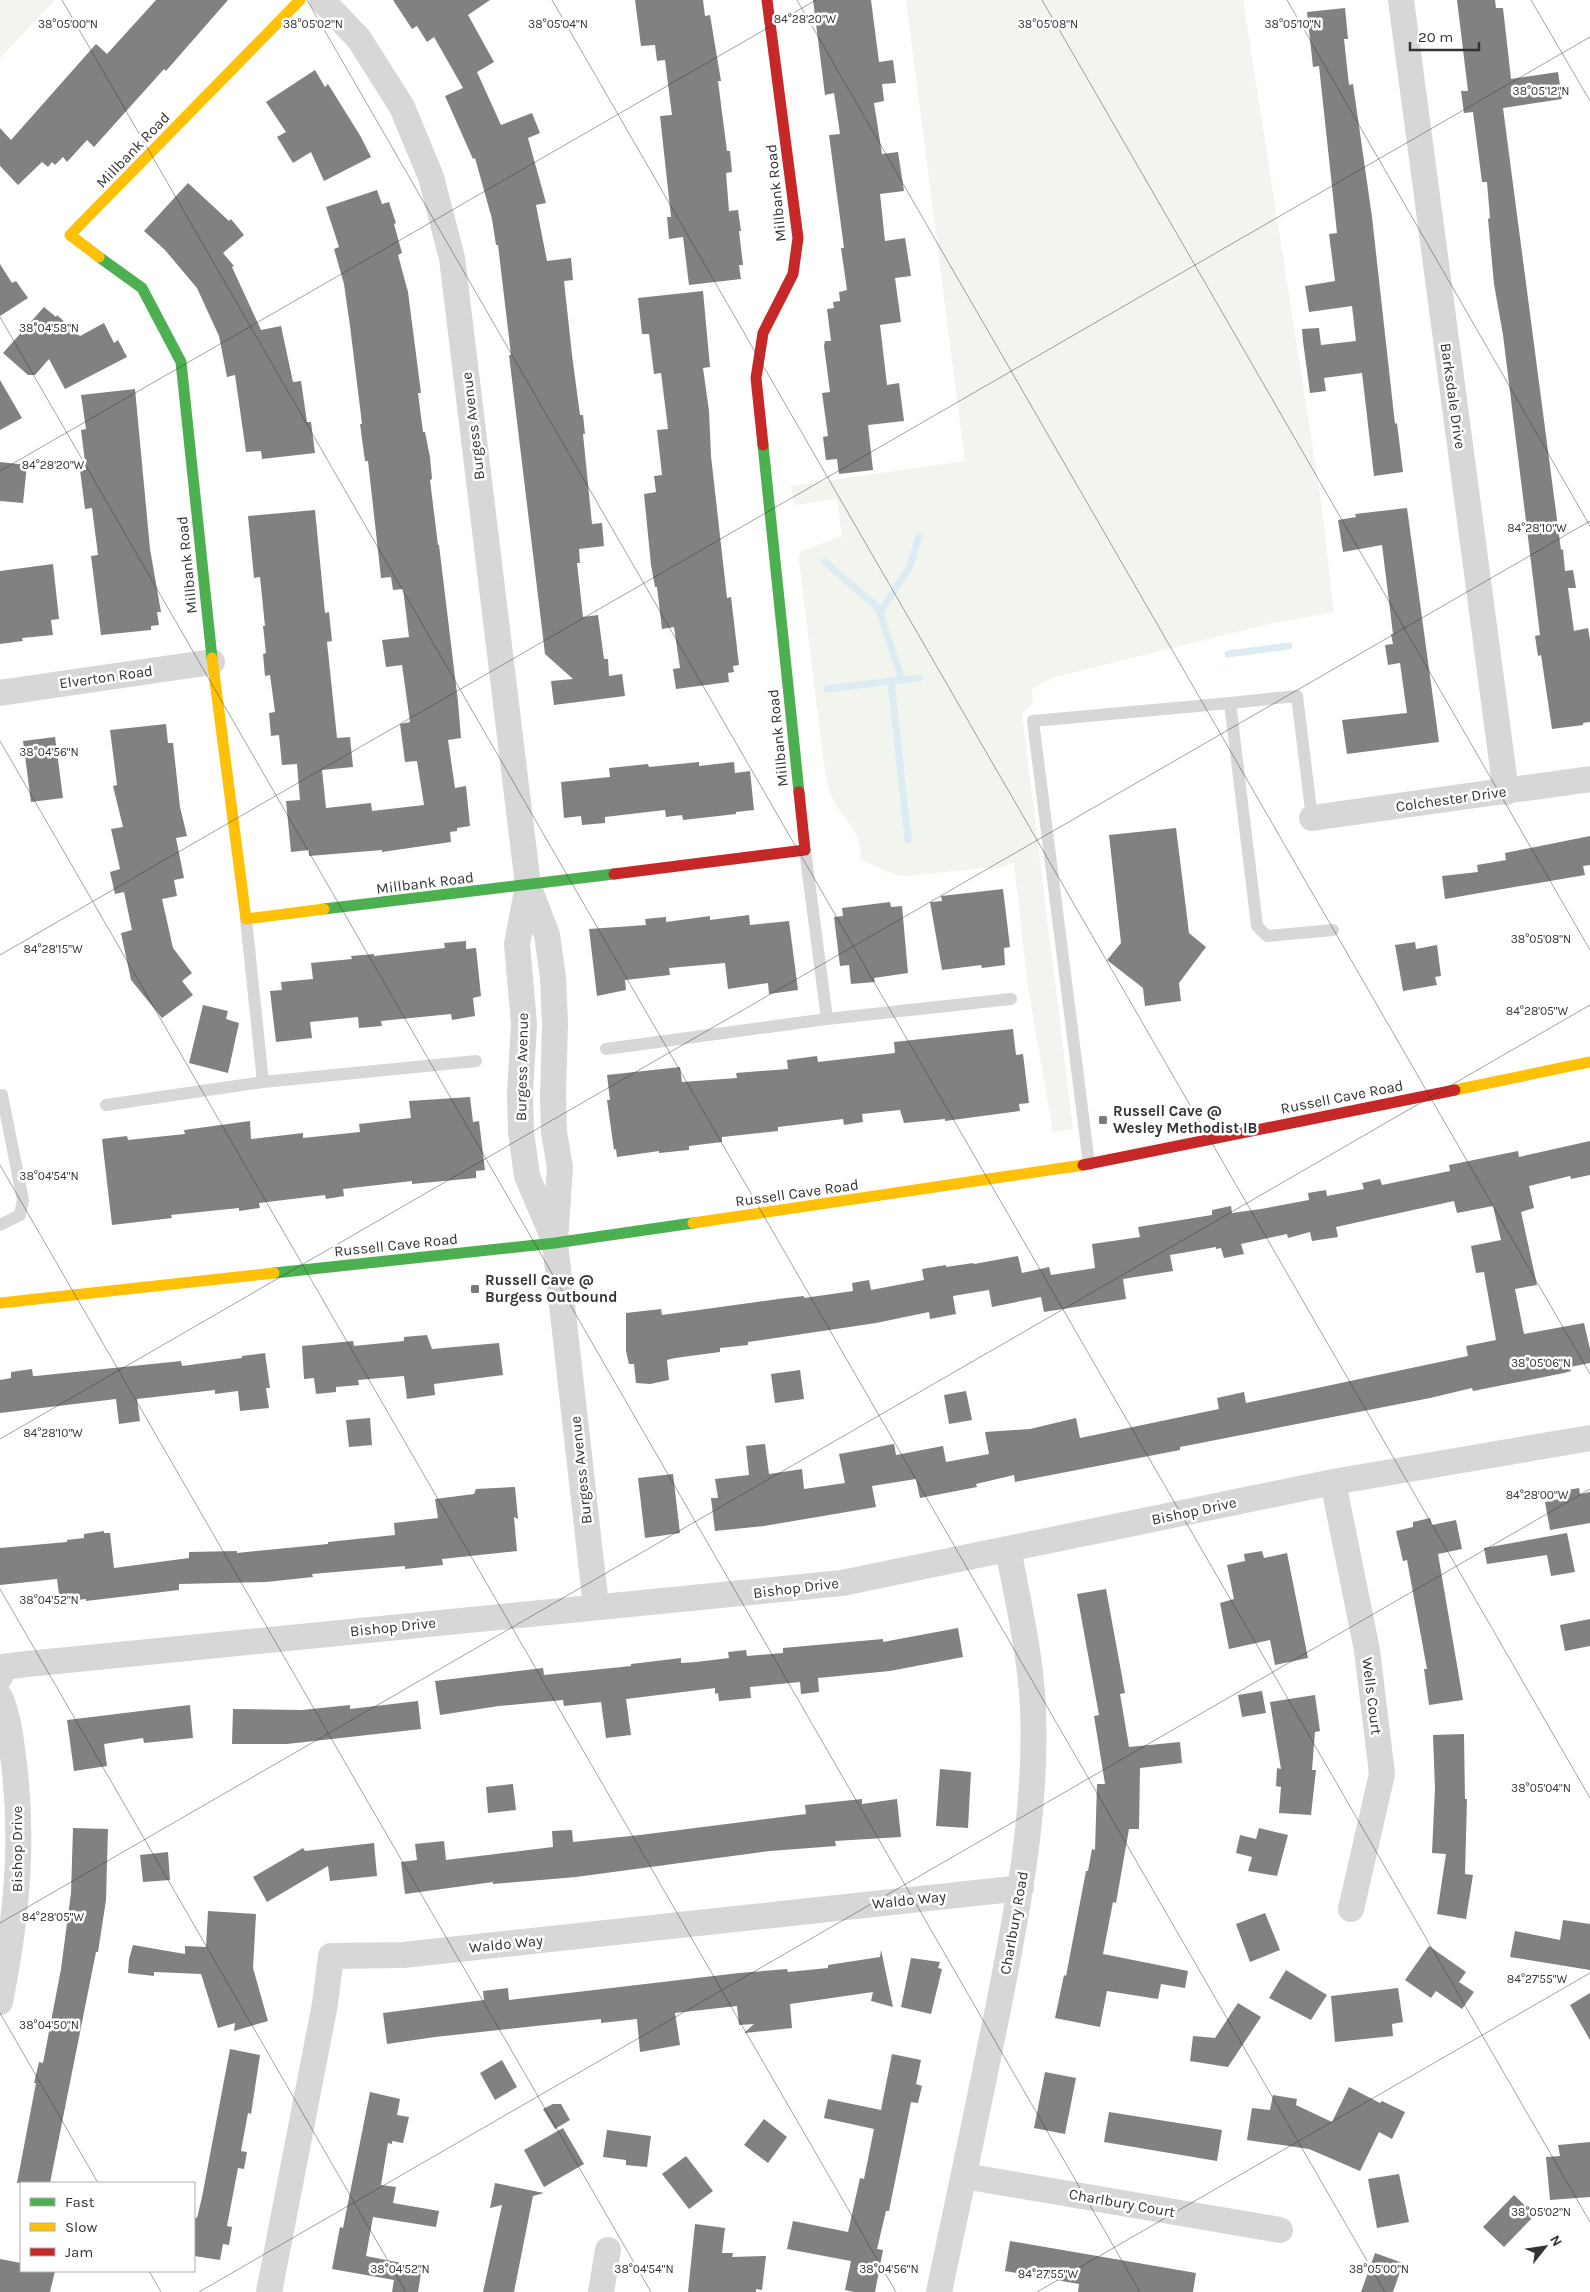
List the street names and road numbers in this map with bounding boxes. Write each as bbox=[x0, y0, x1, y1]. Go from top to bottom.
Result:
street label: Millbank Road bbox=[92, 108, 174, 192]
street label: Millbank Road bbox=[762, 143, 790, 243]
street label: Barksdale Drive bbox=[1437, 342, 1469, 450]
street label: Burgess Avenue bbox=[457, 371, 489, 481]
street label: Millbank Road bbox=[173, 515, 201, 615]
street label: Elverton Road bbox=[58, 662, 154, 692]
street label: Millbank Road bbox=[764, 688, 792, 788]
street label: Colchester Drive bbox=[1395, 782, 1507, 816]
street label: Millbank Road bbox=[375, 868, 475, 898]
street label: Burgess Avenue bbox=[512, 1013, 532, 1121]
street label: Russell Cave Road bbox=[1279, 1076, 1405, 1118]
street label: Russell Cave Road bbox=[734, 1175, 860, 1211]
street label: Russell Cave Road bbox=[333, 1230, 459, 1260]
street label: Burgess Avenue bbox=[566, 1415, 596, 1525]
street label: Bishop Drive bbox=[1150, 1493, 1238, 1529]
street label: Bishop Drive bbox=[752, 1574, 840, 1602]
street label: Bishop Drive bbox=[349, 1614, 437, 1640]
street label: Wells Court bbox=[1358, 1656, 1386, 1736]
street label: Bishop Drive bbox=[8, 1806, 26, 1892]
street label: Charlbury Road bbox=[996, 1870, 1032, 1976]
street label: Waldo Way bbox=[871, 1887, 947, 1913]
street label: Waldo Way bbox=[468, 1931, 544, 1957]
street label: Charlbury Court bbox=[1067, 2185, 1177, 2221]

